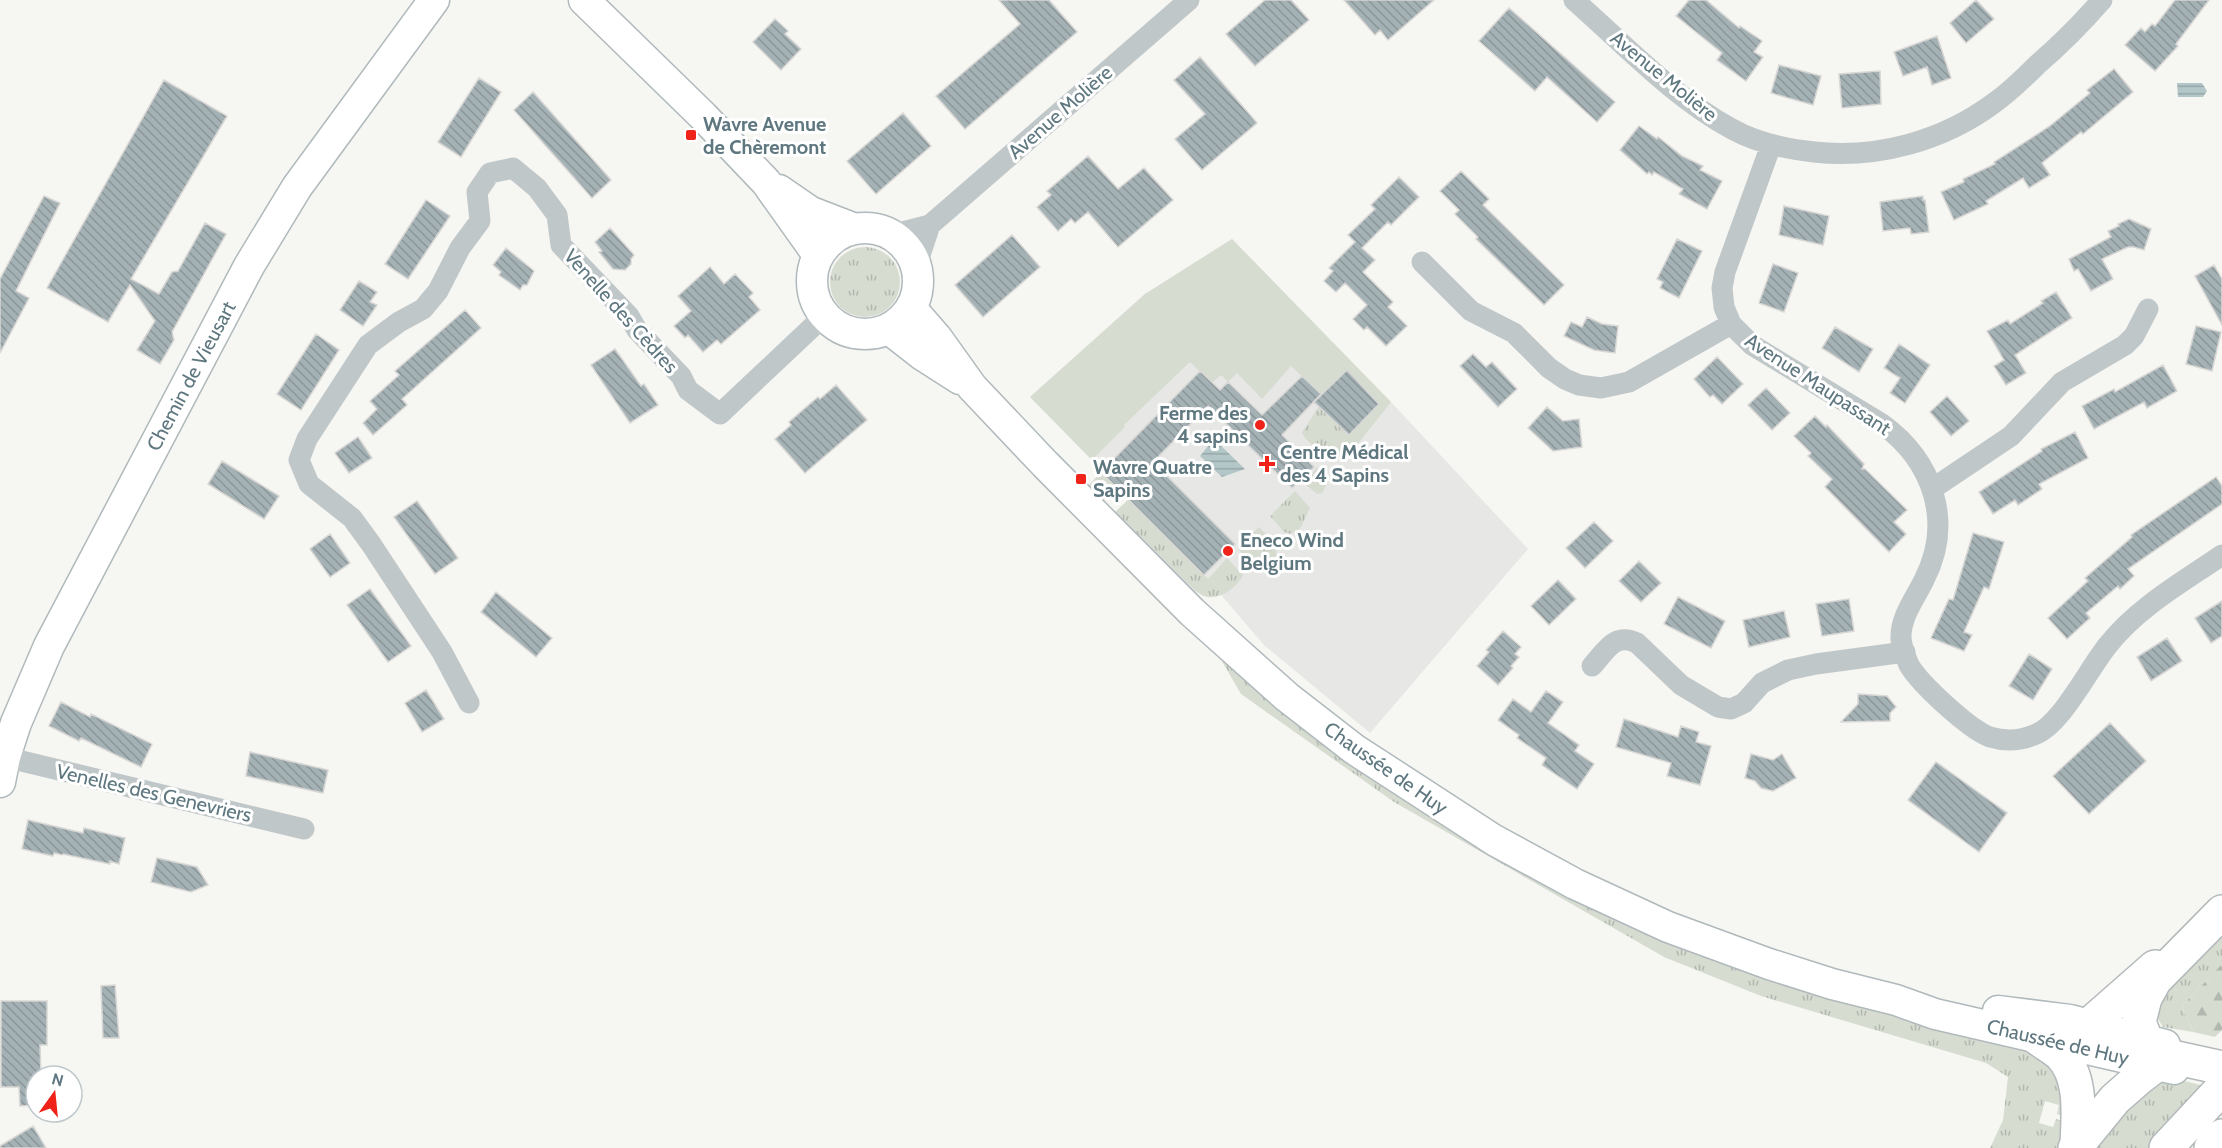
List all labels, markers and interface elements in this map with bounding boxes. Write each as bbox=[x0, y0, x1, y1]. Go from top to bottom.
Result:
street label: Avenue Molière bbox=[1606, 26, 1722, 126]
street label: Avenue Molière bbox=[1003, 60, 1117, 164]
place label: Wavre Avenue de Chèremont bbox=[703, 112, 826, 159]
marker: Wavre Avenue de Chèremont bbox=[684, 128, 698, 142]
street label: Venelle des Cèdres bbox=[559, 244, 683, 378]
street label: Chemin de Vieusart bbox=[142, 297, 241, 455]
street label: Avenue Maupassant bbox=[1741, 328, 1896, 440]
place label: Ferme des 4 sapins bbox=[1159, 401, 1248, 448]
marker: Ferme des 4 sapins bbox=[1253, 418, 1267, 432]
place label: Centre Médical des 4 Sapins bbox=[1280, 440, 1409, 487]
place label: Wavre Quatre Sapins bbox=[1093, 455, 1212, 502]
marker: Centre Médical des 4 Sapins bbox=[1258, 455, 1276, 473]
marker: Wavre Quatre Sapins bbox=[1074, 472, 1088, 486]
place label: Eneco Wind Belgium bbox=[1240, 528, 1344, 575]
marker: Eneco Wind Belgium bbox=[1221, 544, 1235, 558]
street label: Chaussée de Huy bbox=[1320, 717, 1452, 819]
street label: Venelles des Genevriers bbox=[54, 759, 254, 827]
street label: Chaussée de Huy bbox=[1985, 1014, 2131, 1070]
north arrow bbox=[24, 1064, 84, 1124]
text: N bbox=[50, 1069, 66, 1091]

